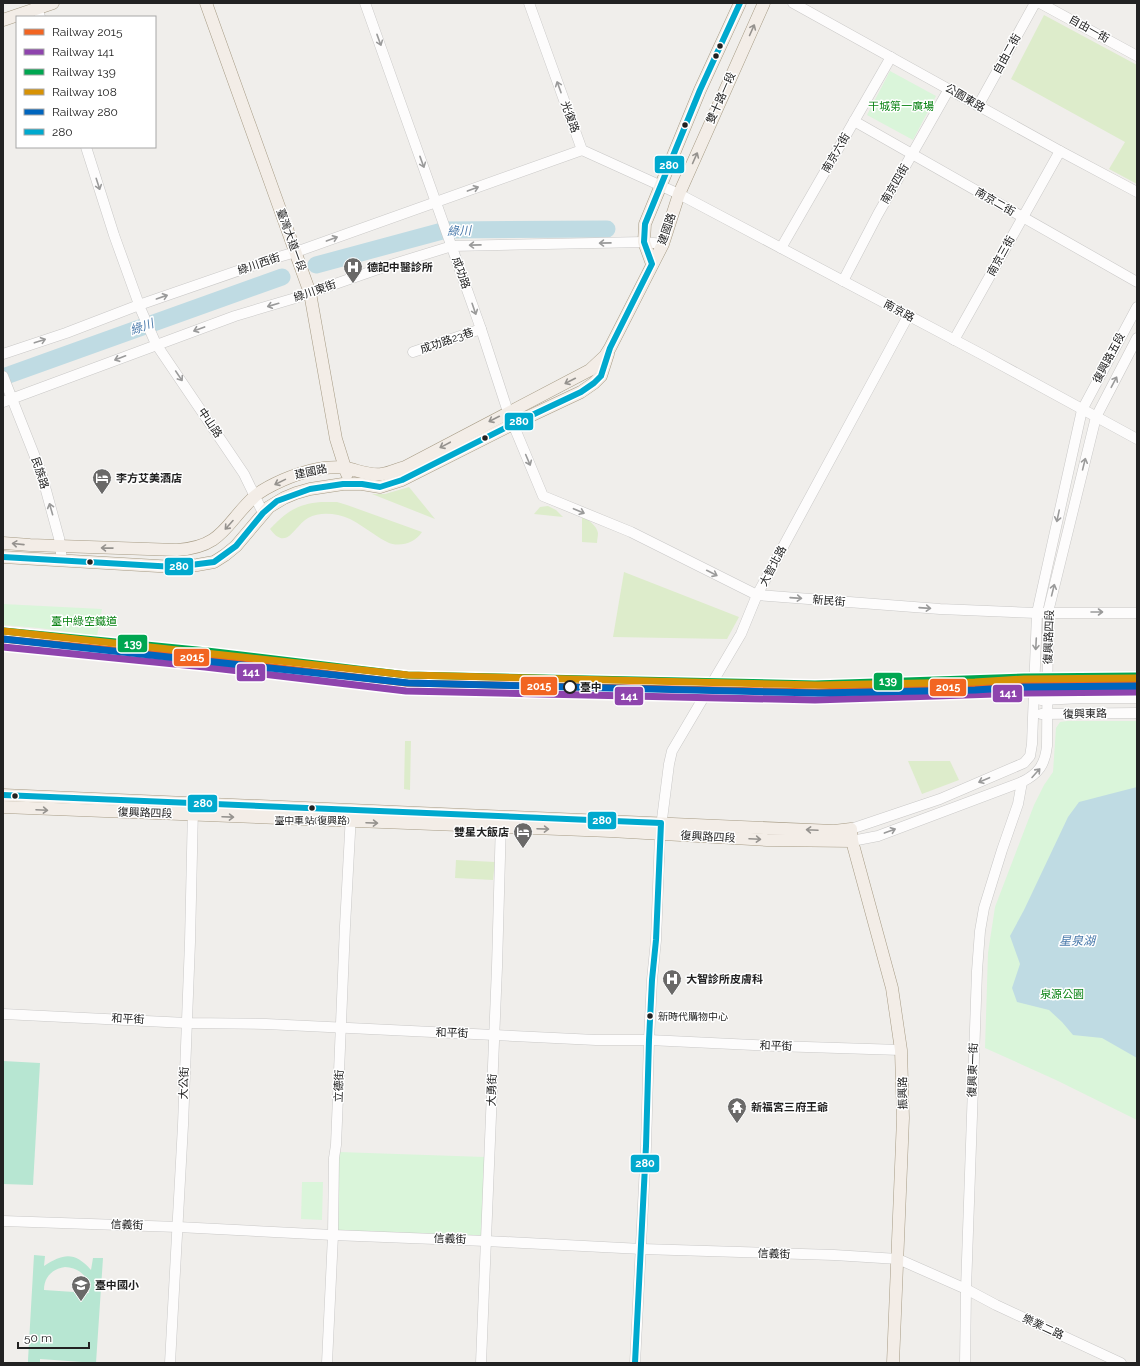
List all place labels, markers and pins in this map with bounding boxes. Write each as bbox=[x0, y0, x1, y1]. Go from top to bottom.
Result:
unlabelled marker bbox=[715, 41, 725, 51]
unlabelled marker bbox=[711, 51, 721, 61]
unlabelled marker bbox=[680, 120, 690, 130]
hospital icon: 德記中醫診所 bbox=[342, 256, 364, 284]
place label: 德記中醫診所 bbox=[367, 261, 433, 274]
unlabelled marker bbox=[480, 433, 490, 443]
hotel icon: 李方艾美酒店 bbox=[91, 467, 113, 495]
place label: 李方艾美酒店 bbox=[116, 472, 182, 485]
unlabelled marker bbox=[85, 557, 95, 567]
marker: 臺中 bbox=[563, 680, 577, 694]
place label: 臺中 bbox=[580, 681, 602, 694]
unlabelled marker bbox=[10, 791, 20, 801]
marker: 臺中車站(復興路) bbox=[307, 803, 317, 813]
place label: 臺中車站(復興路) bbox=[274, 815, 350, 826]
hotel icon: 雙星大飯店 bbox=[512, 821, 534, 849]
place label: 雙星大飯店 bbox=[454, 826, 509, 839]
hospital icon: 大智診所皮膚科 bbox=[661, 968, 683, 996]
place label: 大智診所皮膚科 bbox=[686, 973, 763, 986]
marker: 新時代購物中心 bbox=[645, 1011, 655, 1021]
place label: 新時代購物中心 bbox=[658, 1011, 728, 1022]
temple icon: 新福宮三府王爺 bbox=[726, 1096, 748, 1124]
place label: 新福宮三府王爺 bbox=[751, 1101, 828, 1114]
school or university icon: 臺中國小 bbox=[70, 1274, 92, 1302]
place label: 臺中國小 bbox=[95, 1279, 139, 1292]

